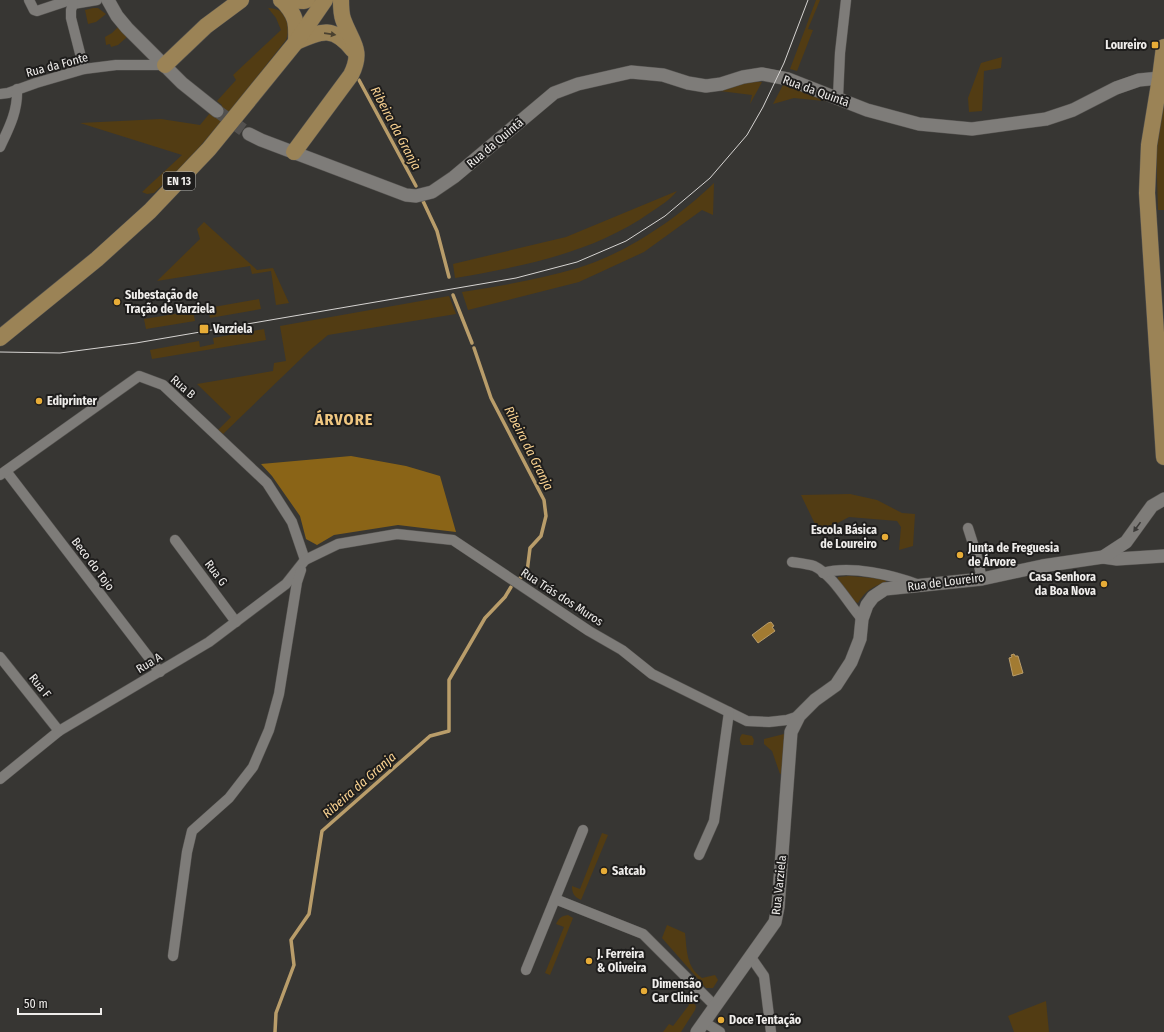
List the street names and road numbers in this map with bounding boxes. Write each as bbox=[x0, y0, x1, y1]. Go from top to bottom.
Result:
street label: Rua da Fonte bbox=[24, 50, 90, 80]
street label: Rua da Quintã bbox=[781, 73, 851, 110]
street label: Rua da Quintã bbox=[464, 115, 526, 171]
road number: EN 13 bbox=[163, 172, 195, 190]
street label: Rua B bbox=[168, 373, 199, 402]
street label: Beco do Tojo bbox=[69, 535, 117, 593]
street label: Rua G bbox=[202, 557, 230, 589]
street label: Rua Trás dos Muros bbox=[518, 565, 606, 629]
street label: Rua de Loureiro bbox=[907, 570, 985, 594]
street label: Rua A bbox=[133, 649, 165, 676]
street label: Rua F bbox=[26, 671, 54, 701]
street label: Rua Varziela bbox=[769, 854, 789, 915]

